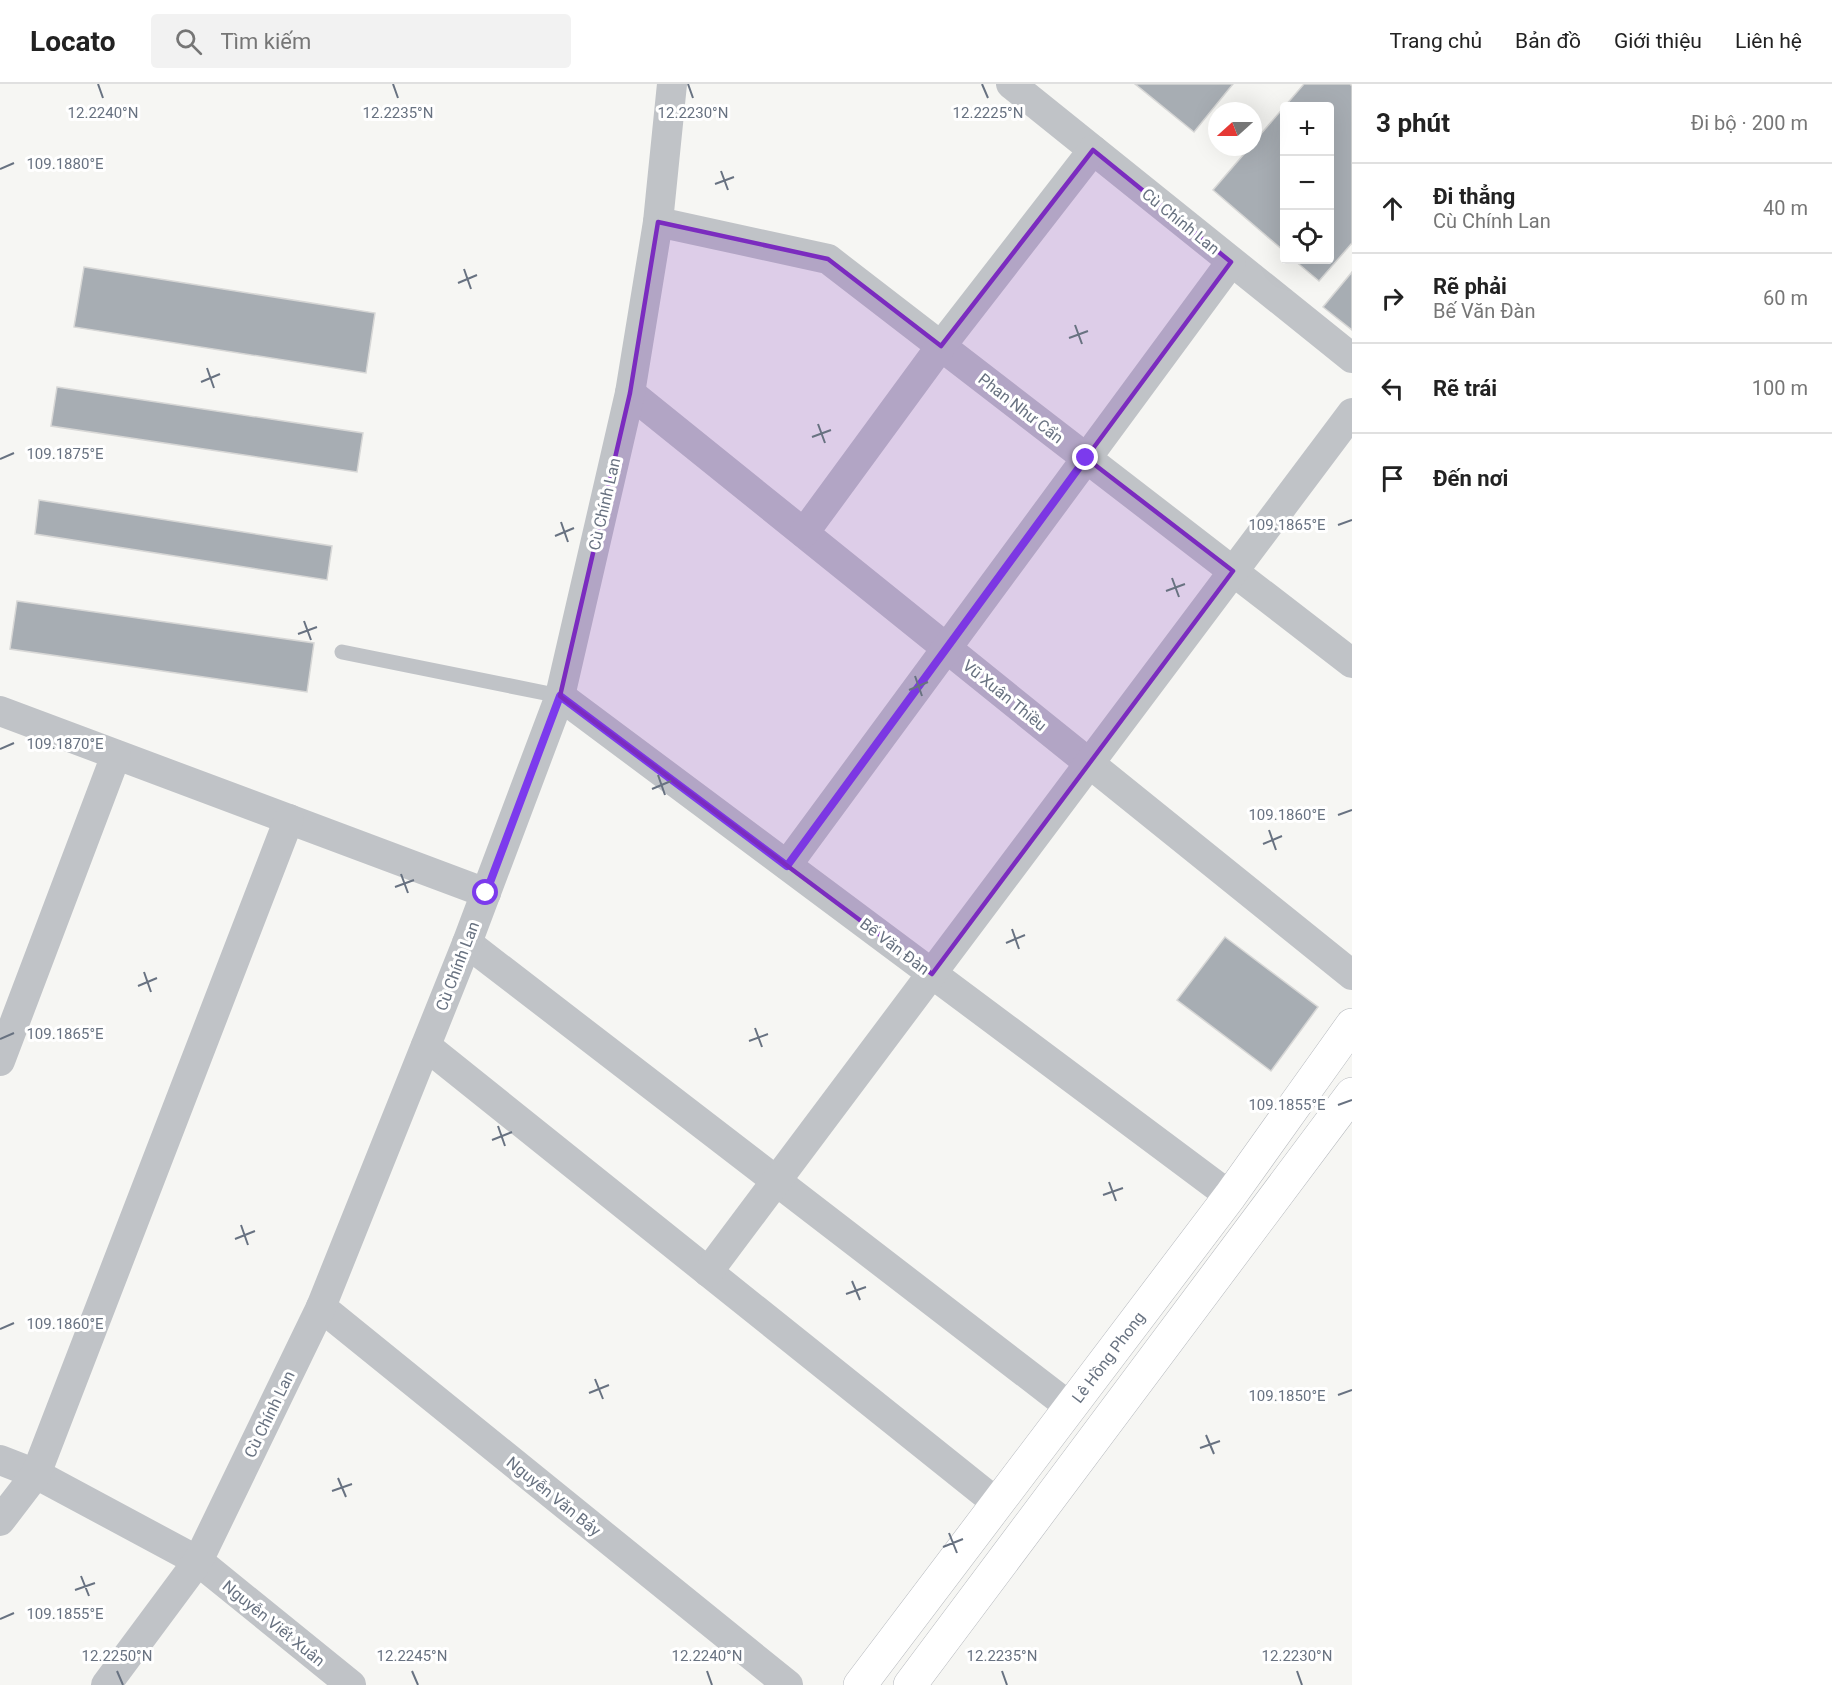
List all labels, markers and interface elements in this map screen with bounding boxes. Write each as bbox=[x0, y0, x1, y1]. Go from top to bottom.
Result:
search box bbox=[151, 14, 571, 68]
text: Locato bbox=[30, 25, 115, 58]
icon: search bbox=[172, 25, 205, 58]
text: Tìm kiếm bbox=[220, 29, 311, 54]
text: Trang chủ bbox=[1389, 29, 1482, 53]
text: Bản đồ bbox=[1515, 29, 1581, 53]
text: Giới thiệu bbox=[1614, 29, 1702, 53]
text: Liên hệ bbox=[1735, 29, 1802, 53]
north arrow bbox=[1208, 102, 1262, 156]
map controls bbox=[1280, 102, 1334, 264]
button: + bbox=[1280, 102, 1334, 156]
text: 12.2240°N bbox=[68, 104, 138, 122]
text: 12.2235°N bbox=[363, 104, 433, 122]
text: 12.2230°N bbox=[658, 104, 728, 122]
text: 12.2225°N bbox=[953, 104, 1023, 122]
text: 3 phút bbox=[1376, 108, 1450, 138]
text: Đi bộ · 200 m bbox=[1691, 111, 1808, 135]
text: 109.1880°E bbox=[26, 155, 104, 173]
button: − bbox=[1280, 156, 1334, 210]
street label: Cù Chính Lan bbox=[1138, 184, 1223, 258]
text: Đi thẳng bbox=[1433, 184, 1515, 209]
icon: ahead bbox=[1376, 192, 1409, 225]
text: 40 m bbox=[1763, 196, 1808, 220]
text: Cù Chính Lan bbox=[1433, 209, 1551, 233]
button: locate bbox=[1280, 210, 1334, 264]
text: Rẽ phải bbox=[1433, 274, 1507, 299]
icon: right bbox=[1376, 282, 1409, 315]
text: 60 m bbox=[1763, 286, 1808, 310]
text: Bế Văn Đàn bbox=[1433, 299, 1536, 323]
street label: Phan Như Cẩn bbox=[974, 369, 1067, 447]
icon: left bbox=[1376, 372, 1409, 405]
text: Rẽ trái bbox=[1433, 376, 1497, 401]
text: 100 m bbox=[1752, 376, 1808, 400]
route end bbox=[1072, 444, 1098, 470]
text: 109.1875°E bbox=[26, 445, 104, 463]
street label: Cù Chính Lan bbox=[585, 456, 624, 552]
icon: arrive bbox=[1376, 462, 1409, 495]
text: Đến nơi bbox=[1433, 466, 1508, 491]
text: 109.1865°E bbox=[1248, 516, 1326, 534]
street label: Vũ Xuân Thiều bbox=[959, 656, 1050, 735]
text: 109.1870°E bbox=[26, 735, 104, 753]
text: 109.1860°E bbox=[1248, 806, 1326, 824]
route start bbox=[472, 879, 498, 905]
street label: Bế Văn Đàn bbox=[856, 914, 933, 979]
street label: Cù Chính Lan bbox=[432, 919, 483, 1014]
text: 109.1865°E bbox=[26, 1025, 104, 1043]
text: 109.1855°E bbox=[1248, 1096, 1326, 1114]
street label: Lê Hồng Phong bbox=[1068, 1308, 1149, 1407]
text: 109.1860°E bbox=[26, 1315, 104, 1333]
street label: Cù Chính Lan bbox=[240, 1368, 299, 1461]
text: 109.1850°E bbox=[1248, 1387, 1326, 1405]
street label: Nguyễn Văn Bảy bbox=[503, 1453, 605, 1540]
street label: Nguyễn Viết Xuân bbox=[219, 1576, 329, 1670]
text: 109.1855°E bbox=[26, 1605, 104, 1623]
text: 12.2250°N bbox=[82, 1647, 152, 1665]
text: 12.2245°N bbox=[377, 1647, 447, 1665]
text: 12.2240°N bbox=[672, 1647, 742, 1665]
text: 12.2235°N bbox=[967, 1647, 1037, 1665]
text: 12.2230°N bbox=[1262, 1647, 1332, 1665]

